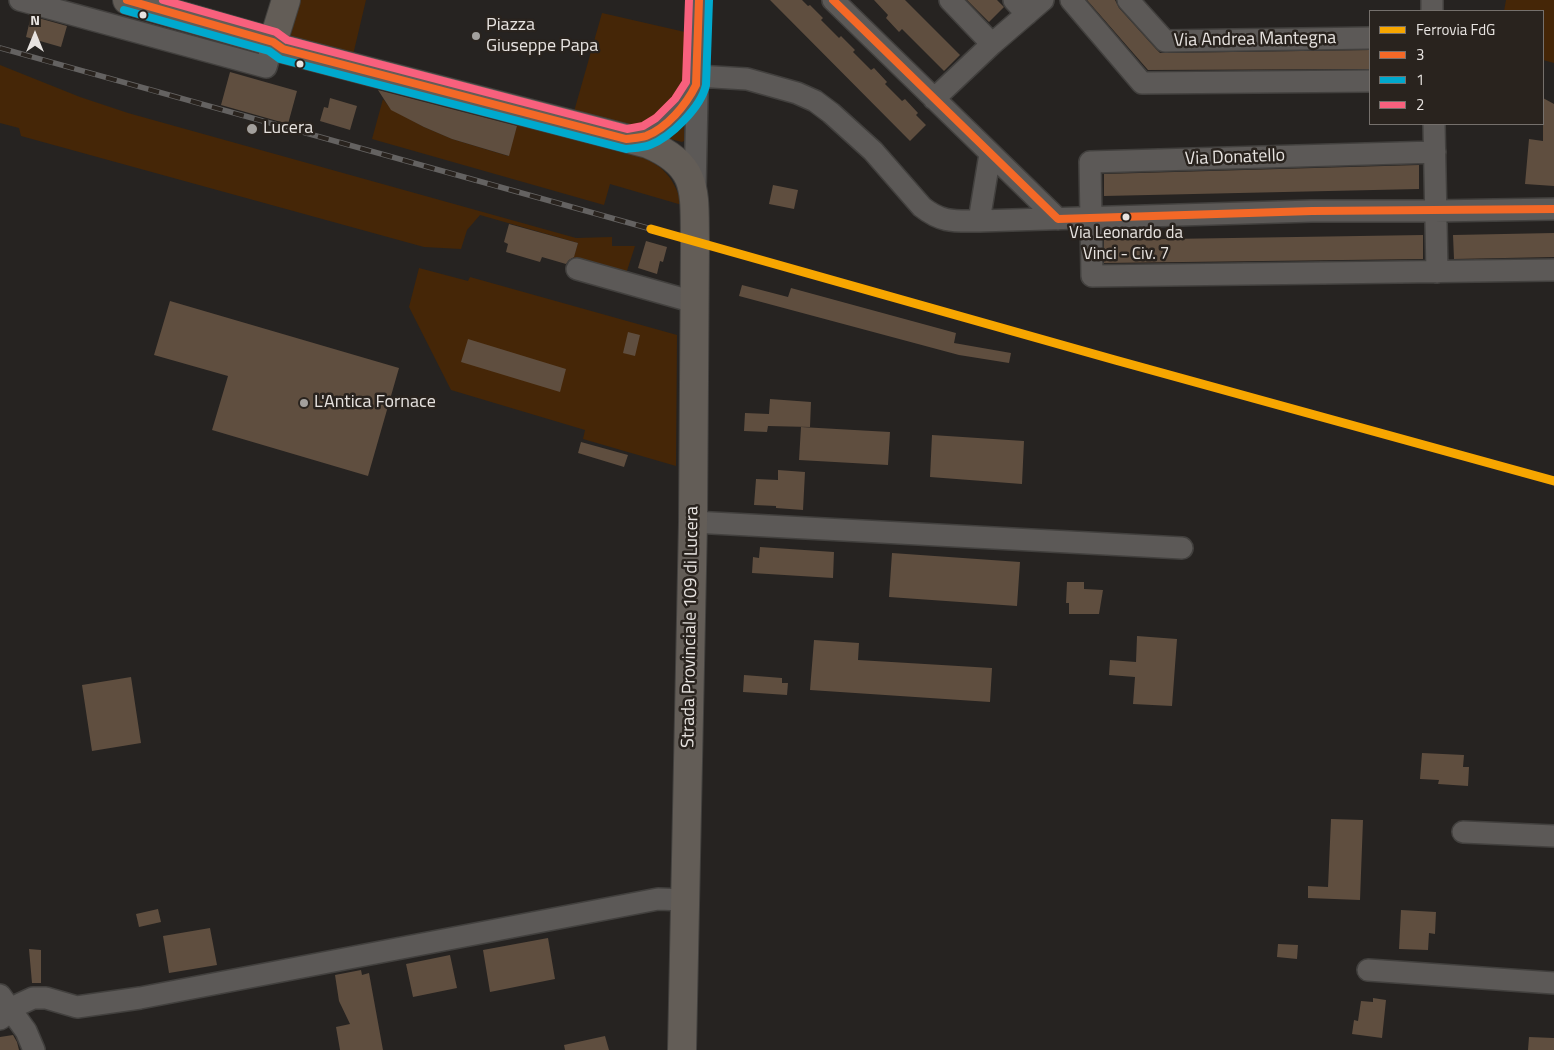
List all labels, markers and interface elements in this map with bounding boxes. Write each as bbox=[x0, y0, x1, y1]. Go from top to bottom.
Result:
text: N bbox=[30, 9, 40, 30]
north arrow bbox=[10, 10, 60, 60]
unlabelled marker bbox=[138, 10, 148, 20]
legend bbox=[1369, 10, 1544, 125]
place label: Piazza Giuseppe Papa bbox=[486, 15, 598, 58]
text: Ferrovia FdG bbox=[1416, 18, 1495, 41]
street label: Via Andrea Mantegna bbox=[1174, 28, 1336, 52]
marker: Piazza Giuseppe Papa bbox=[470, 30, 482, 42]
text: 3 bbox=[1416, 43, 1424, 66]
unlabelled marker bbox=[295, 59, 305, 69]
text: 1 bbox=[1416, 68, 1424, 91]
text: 2 bbox=[1416, 93, 1424, 116]
place label: Lucera bbox=[263, 118, 313, 140]
marker: Lucera bbox=[245, 122, 259, 136]
street label: Via Donatello bbox=[1184, 145, 1286, 171]
marker: Via Leonardo da Vinci - Civ. 7 bbox=[1121, 212, 1131, 222]
place label: Via Leonardo da Vinci - Civ. 7 bbox=[1069, 224, 1183, 264]
place label: L'Antica Fornace bbox=[314, 392, 436, 414]
marker: L'Antica Fornace bbox=[298, 397, 310, 409]
street label: Strada Provinciale 109 di Lucera bbox=[678, 506, 704, 748]

